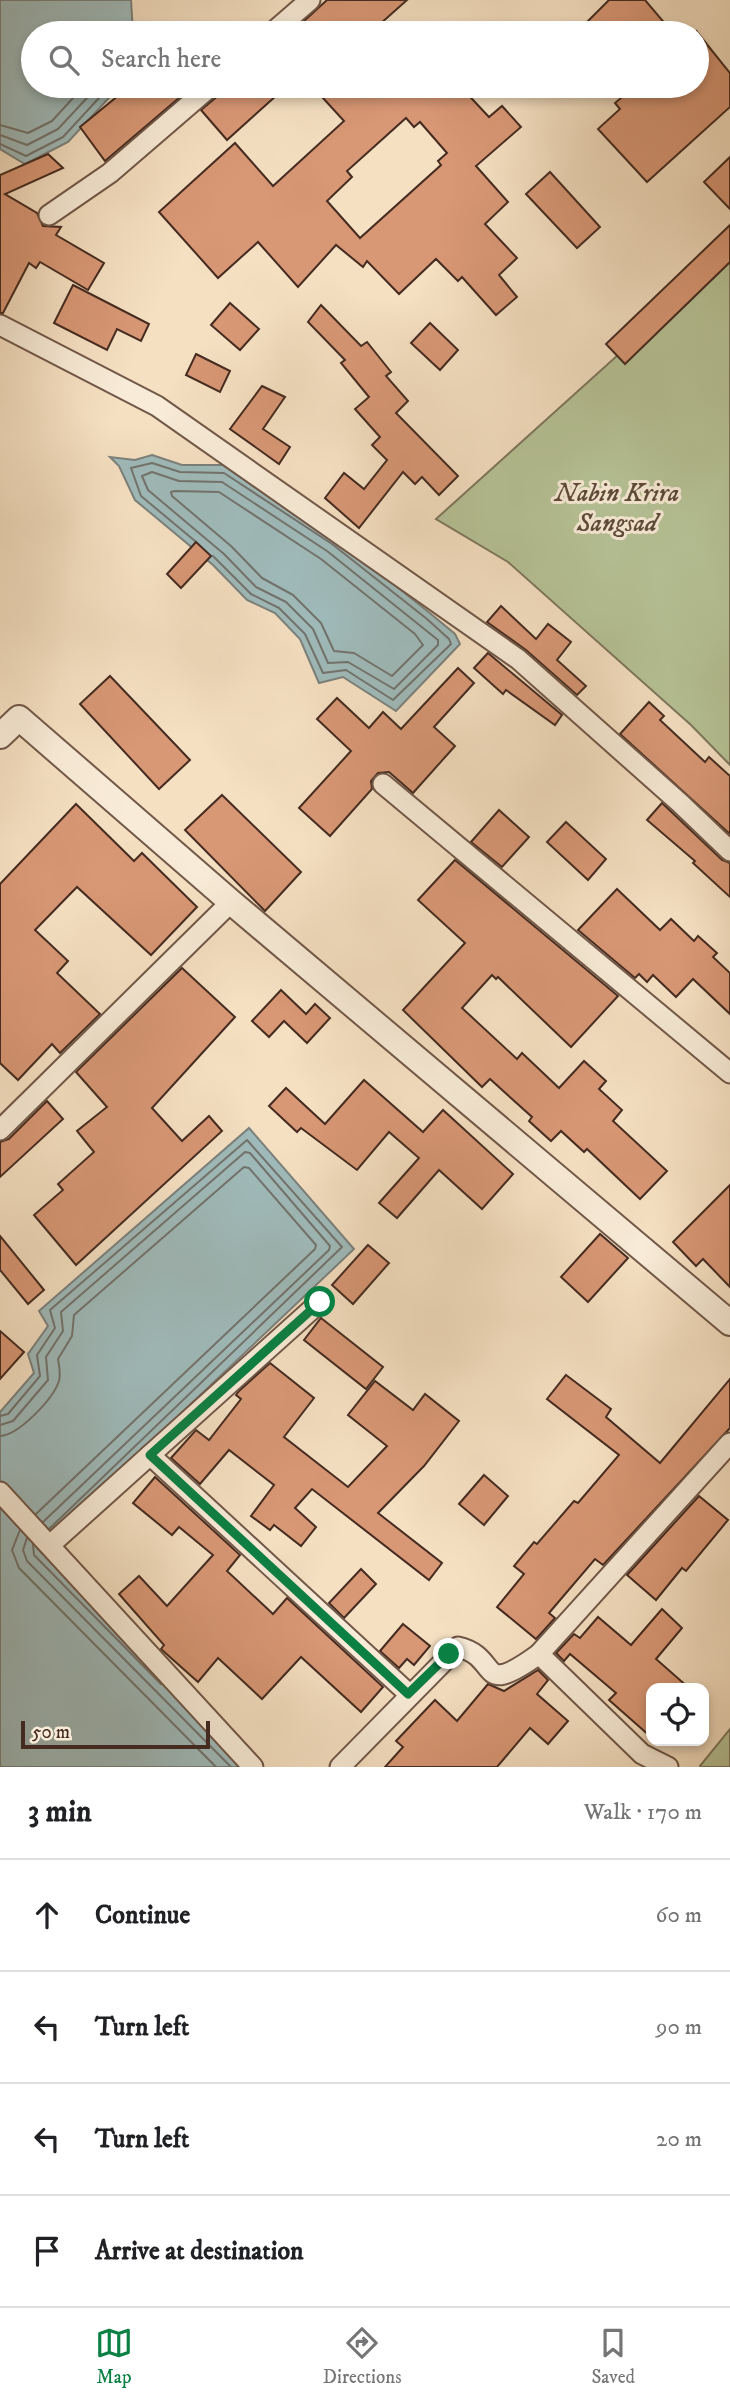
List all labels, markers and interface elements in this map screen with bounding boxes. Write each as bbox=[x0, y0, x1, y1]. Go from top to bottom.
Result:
search box bbox=[21, 21, 709, 98]
icon: search bbox=[45, 41, 83, 79]
text: Search here bbox=[101, 43, 221, 76]
park label: Nabin Krira Sangsad bbox=[553, 477, 679, 540]
route start bbox=[304, 1286, 335, 1317]
route end bbox=[433, 1638, 464, 1669]
map controls bbox=[646, 1683, 709, 1746]
button: locate bbox=[646, 1683, 709, 1746]
scale bar bbox=[21, 1718, 210, 1750]
text: 50 m bbox=[32, 1721, 70, 1744]
text: 3 min bbox=[28, 1794, 92, 1831]
text: Walk · 170 m bbox=[584, 1798, 702, 1827]
icon: ahead bbox=[28, 1896, 66, 1934]
text: Continue bbox=[95, 1899, 190, 1932]
text: 60 m bbox=[655, 1901, 702, 1930]
icon: left bbox=[28, 2008, 66, 2046]
text: Turn left bbox=[95, 2011, 189, 2044]
text: 90 m bbox=[656, 2013, 702, 2042]
icon: left bbox=[28, 2120, 66, 2158]
text: Turn left bbox=[95, 2123, 189, 2156]
text: 20 m bbox=[656, 2125, 702, 2154]
icon: arrive bbox=[28, 2232, 66, 2270]
text: Arrive at destination bbox=[95, 2235, 304, 2268]
tab: Map bbox=[95, 2324, 133, 2389]
tab: Directions bbox=[323, 2324, 402, 2389]
tab: Saved bbox=[591, 2324, 635, 2389]

